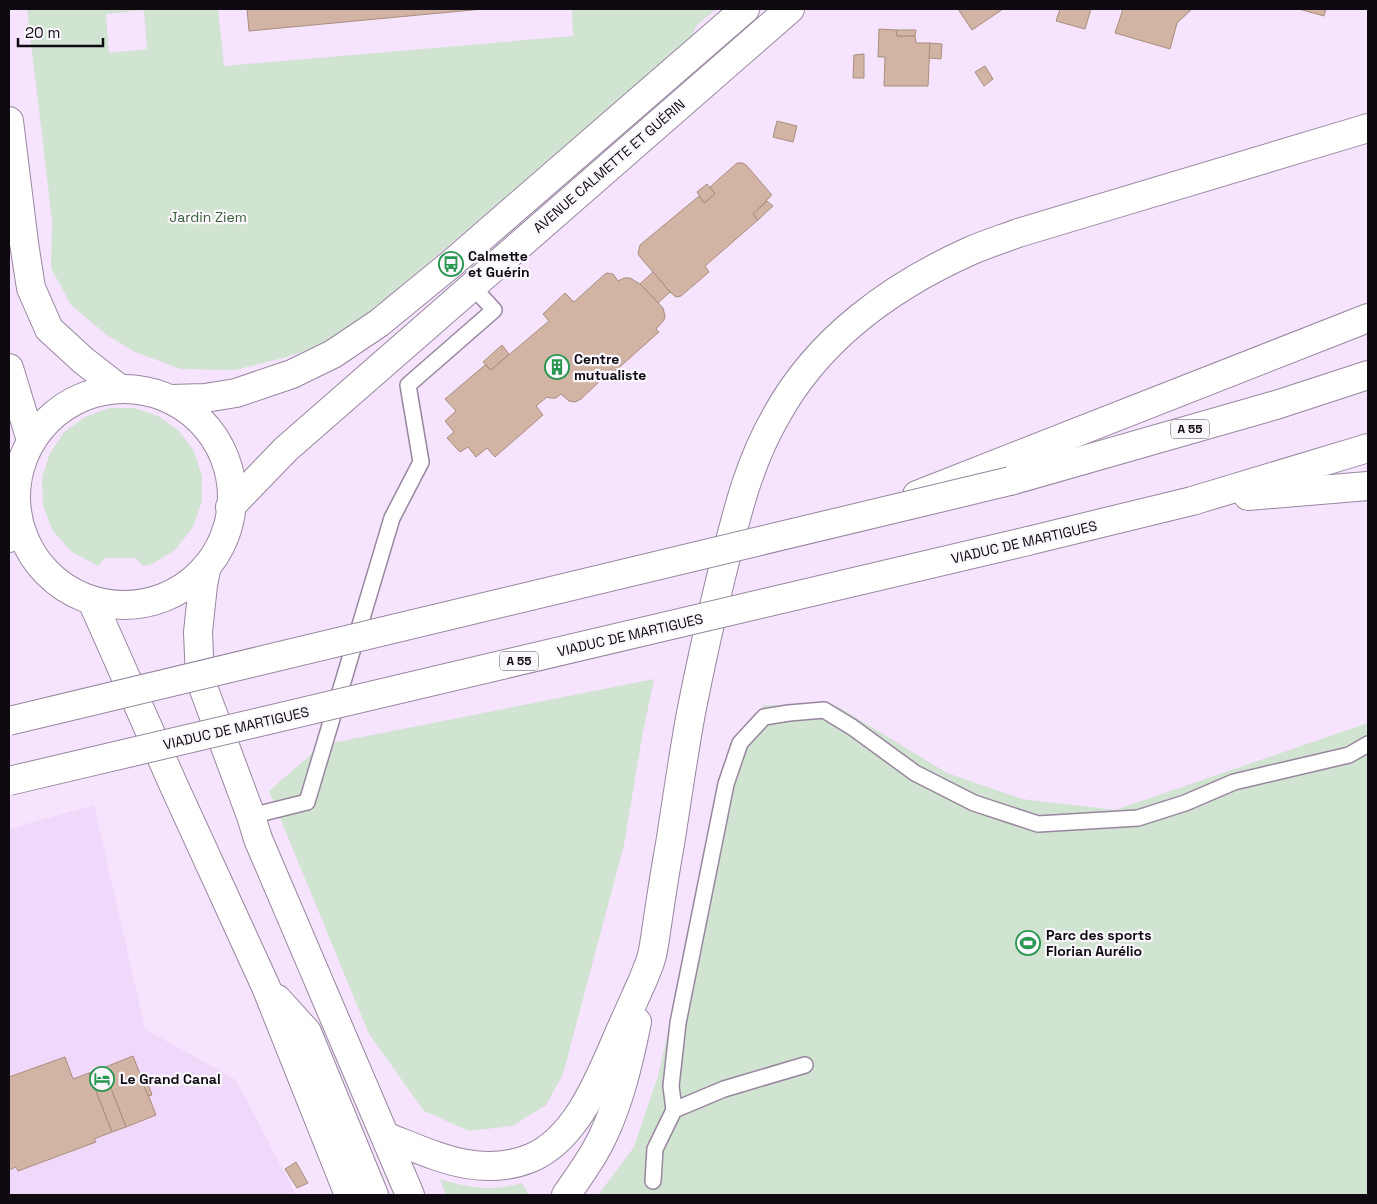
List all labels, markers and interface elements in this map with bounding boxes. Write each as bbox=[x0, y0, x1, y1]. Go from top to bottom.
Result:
scale bar bbox=[18, 15, 102, 47]
text: 20 m bbox=[25, 23, 60, 42]
street label: AVENUE CALMETTE ET GUÉRIN bbox=[529, 95, 689, 237]
park label: Jardin Ziem bbox=[169, 208, 247, 226]
place label: Calmette et Guérin bbox=[468, 247, 530, 281]
bus stop icon: Calmette et Guérin bbox=[438, 251, 464, 277]
place label: Centre mutualiste bbox=[574, 350, 646, 384]
building icon: Centre mutualiste bbox=[544, 354, 570, 380]
road number: A 55 bbox=[1171, 419, 1209, 438]
street label: VIADUC DE MARTIGUES bbox=[949, 516, 1099, 568]
street label: VIADUC DE MARTIGUES bbox=[555, 609, 705, 661]
road number: A 55 bbox=[500, 651, 538, 670]
street label: VIADUC DE MARTIGUES bbox=[161, 702, 311, 754]
place label: Parc des sports Florian Aurélio bbox=[1046, 926, 1151, 960]
sports icon: Parc des sports Florian Aurélio bbox=[1015, 930, 1041, 956]
hotel icon: Le Grand Canal bbox=[89, 1066, 115, 1092]
place label: Le Grand Canal bbox=[120, 1070, 221, 1088]

